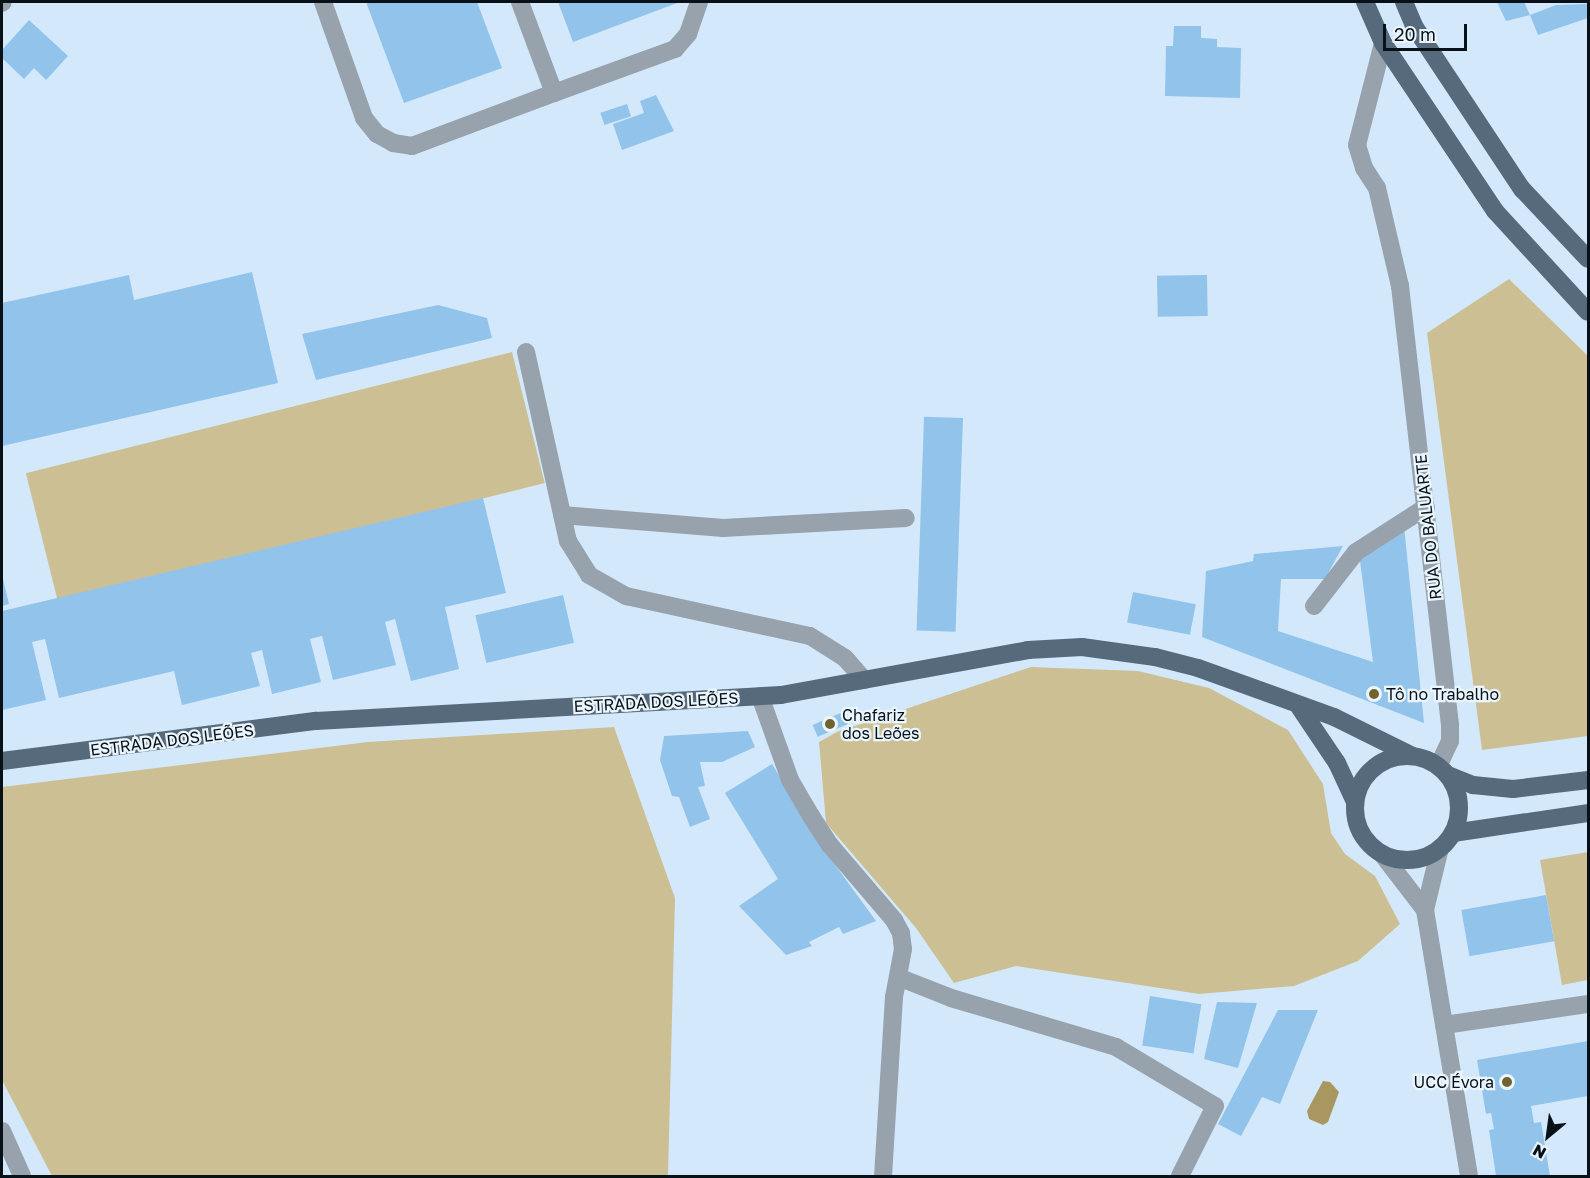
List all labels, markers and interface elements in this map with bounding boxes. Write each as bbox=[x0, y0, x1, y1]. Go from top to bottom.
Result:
scale bar bbox=[1386, 12, 1470, 50]
text: 20 m bbox=[1394, 23, 1436, 45]
street label: RUA DO BALUARTE bbox=[1411, 454, 1445, 600]
place label: Tô no Trabalho bbox=[1386, 684, 1499, 704]
marker: Tô no Trabalho bbox=[1367, 687, 1381, 701]
street label: ESTRADA DOS LEÕES bbox=[573, 688, 739, 716]
place label: Chafariz dos Leões bbox=[842, 705, 920, 743]
marker: Chafariz dos Leões bbox=[823, 717, 837, 731]
street label: ESTRADA DOS LEÕES bbox=[89, 720, 255, 760]
place label: UCC Évora bbox=[1414, 1072, 1494, 1092]
marker: UCC Évora bbox=[1498, 1073, 1516, 1091]
north arrow bbox=[1518, 1106, 1578, 1166]
text: N bbox=[1529, 1140, 1549, 1163]

